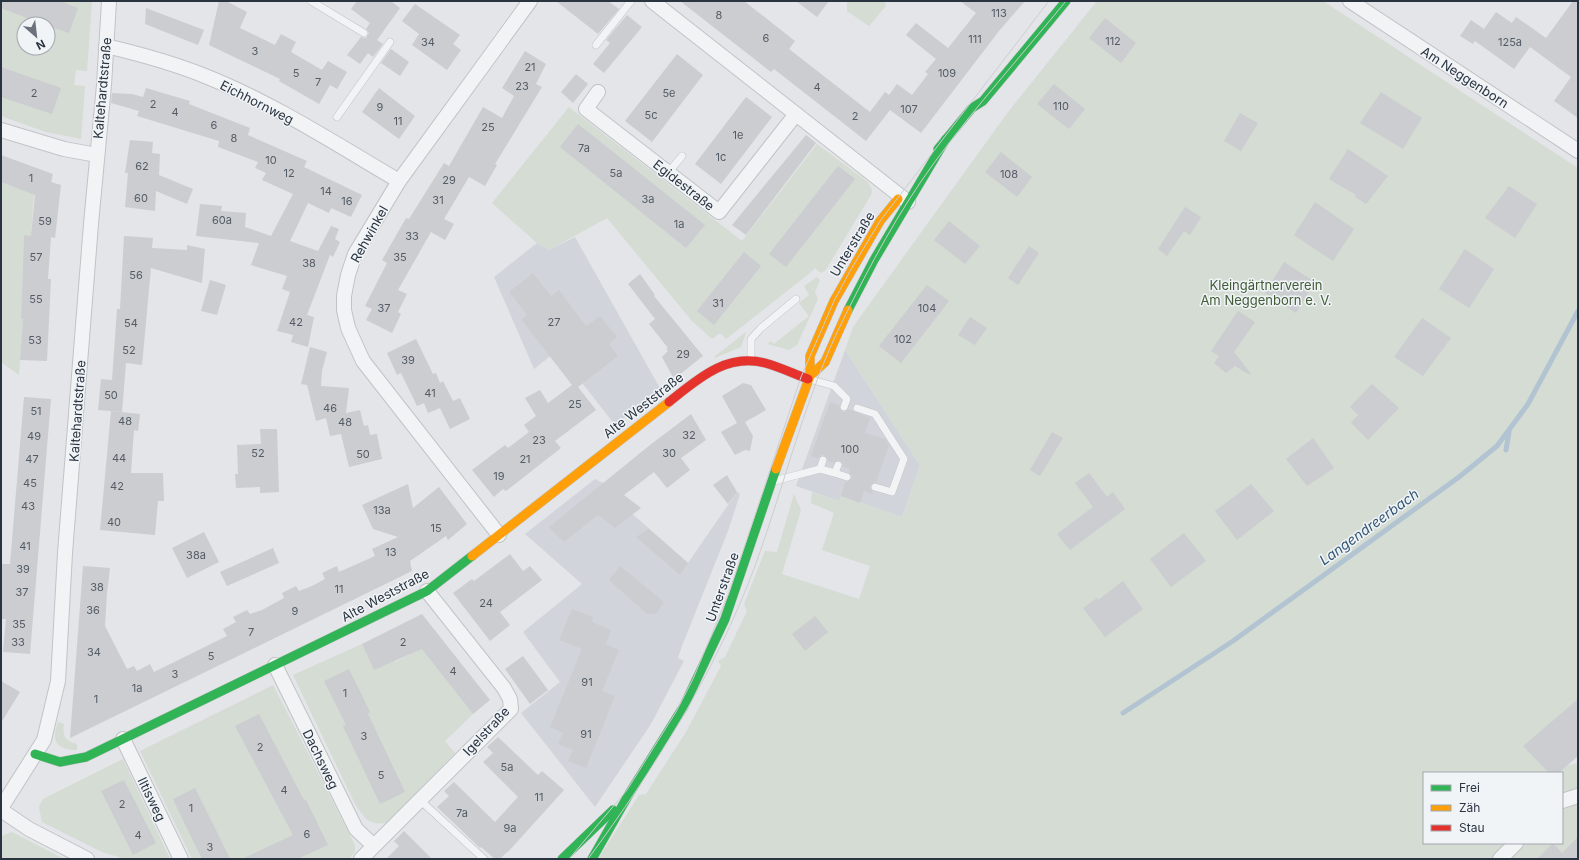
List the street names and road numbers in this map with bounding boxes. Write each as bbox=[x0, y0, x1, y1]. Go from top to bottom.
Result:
street label: Kaltehardtstraße bbox=[90, 37, 114, 139]
street label: Am Neggenborn bbox=[1418, 43, 1512, 111]
street label: Eichhornweg bbox=[218, 77, 296, 127]
street label: Egidestraße bbox=[650, 156, 718, 214]
street label: Rehwinkel bbox=[347, 203, 391, 265]
street label: Unterstraße bbox=[826, 209, 878, 279]
street label: Kaltehardtstraße bbox=[65, 360, 89, 462]
street label: Alte Weststraße bbox=[600, 369, 686, 441]
street label: Unterstraße bbox=[702, 550, 742, 624]
street label: Alte Weststraße bbox=[338, 565, 432, 625]
street label: Igelstraße bbox=[459, 703, 513, 759]
street label: Dachsweg bbox=[300, 726, 342, 792]
street label: Iltisweg bbox=[134, 774, 170, 824]

